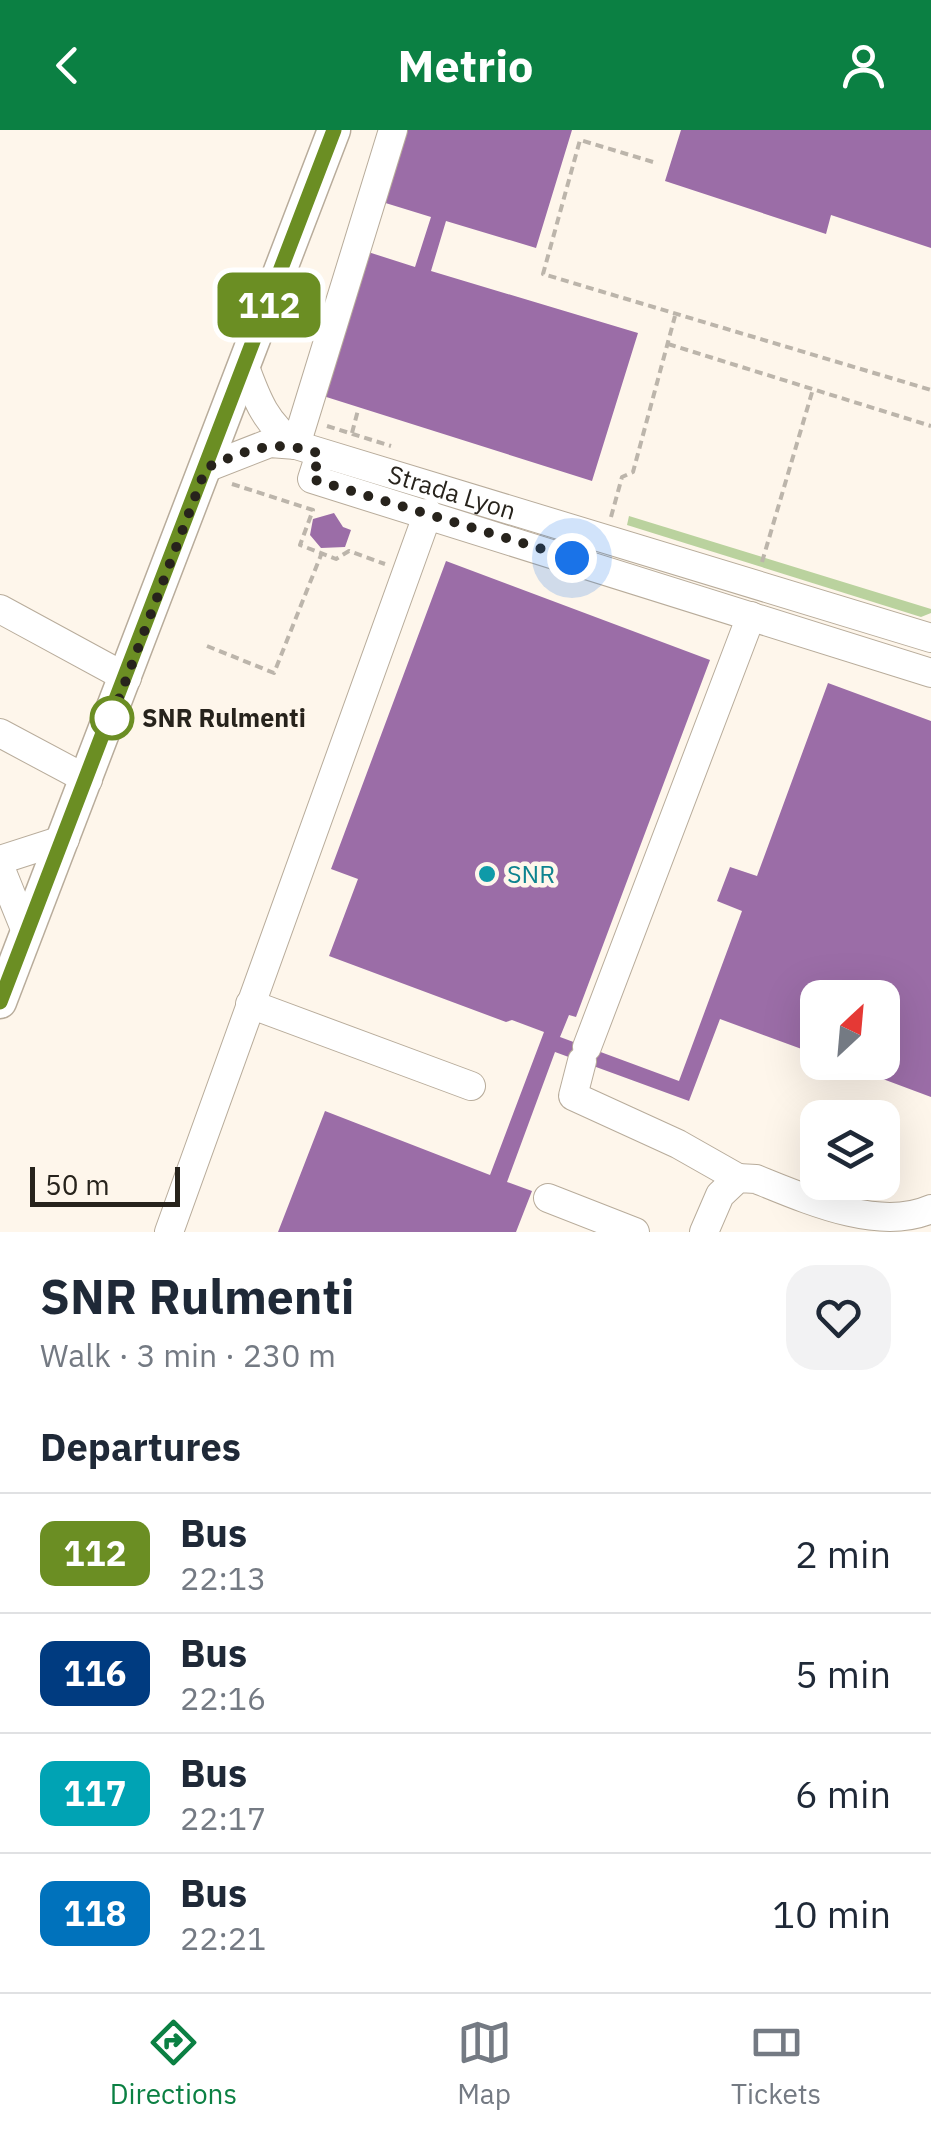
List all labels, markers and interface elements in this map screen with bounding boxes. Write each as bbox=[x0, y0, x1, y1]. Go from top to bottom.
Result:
text: Metrio bbox=[398, 36, 533, 94]
icon: back bbox=[40, 38, 95, 93]
icon: person bbox=[836, 38, 891, 93]
line badge: 112 bbox=[212, 272, 326, 338]
text: 112 bbox=[237, 282, 301, 328]
street label: Strada Lyon bbox=[384, 457, 520, 527]
your location bbox=[547, 533, 597, 583]
marker: SNR Rulmenti bbox=[91, 697, 133, 739]
place label: SNR Rulmenti bbox=[142, 701, 306, 734]
place label: SNR bbox=[507, 857, 555, 890]
marker: SNR bbox=[476, 863, 498, 885]
north arrow bbox=[800, 980, 900, 1080]
map controls bbox=[800, 980, 900, 1200]
button: layers bbox=[800, 1100, 900, 1200]
scale bar bbox=[30, 1162, 180, 1206]
text: 50 m bbox=[45, 1166, 110, 1203]
text: SNR Rulmenti bbox=[40, 1265, 355, 1327]
button: heart bbox=[786, 1265, 891, 1370]
text: Walk · 3 min · 230 m bbox=[40, 1334, 336, 1376]
text: Departures bbox=[40, 1422, 241, 1471]
text: Bus bbox=[180, 1508, 247, 1557]
text: 2 min bbox=[795, 1529, 891, 1578]
text: 112 bbox=[63, 1530, 127, 1576]
text: 22:13 bbox=[180, 1557, 266, 1599]
text: Bus bbox=[180, 1628, 247, 1677]
text: 5 min bbox=[795, 1649, 891, 1698]
text: 116 bbox=[63, 1650, 127, 1696]
text: 22:16 bbox=[180, 1677, 266, 1719]
text: Bus bbox=[180, 1748, 247, 1797]
text: 6 min bbox=[795, 1769, 891, 1818]
text: 117 bbox=[63, 1770, 127, 1816]
text: 22:17 bbox=[180, 1797, 266, 1839]
text: Bus bbox=[180, 1868, 247, 1917]
text: 10 min bbox=[772, 1889, 891, 1938]
text: 118 bbox=[63, 1890, 127, 1936]
text: 22:21 bbox=[180, 1917, 266, 1959]
tab: Directions bbox=[110, 2015, 237, 2112]
tab: Map bbox=[457, 2015, 512, 2112]
tab: Tickets bbox=[731, 2015, 821, 2112]

